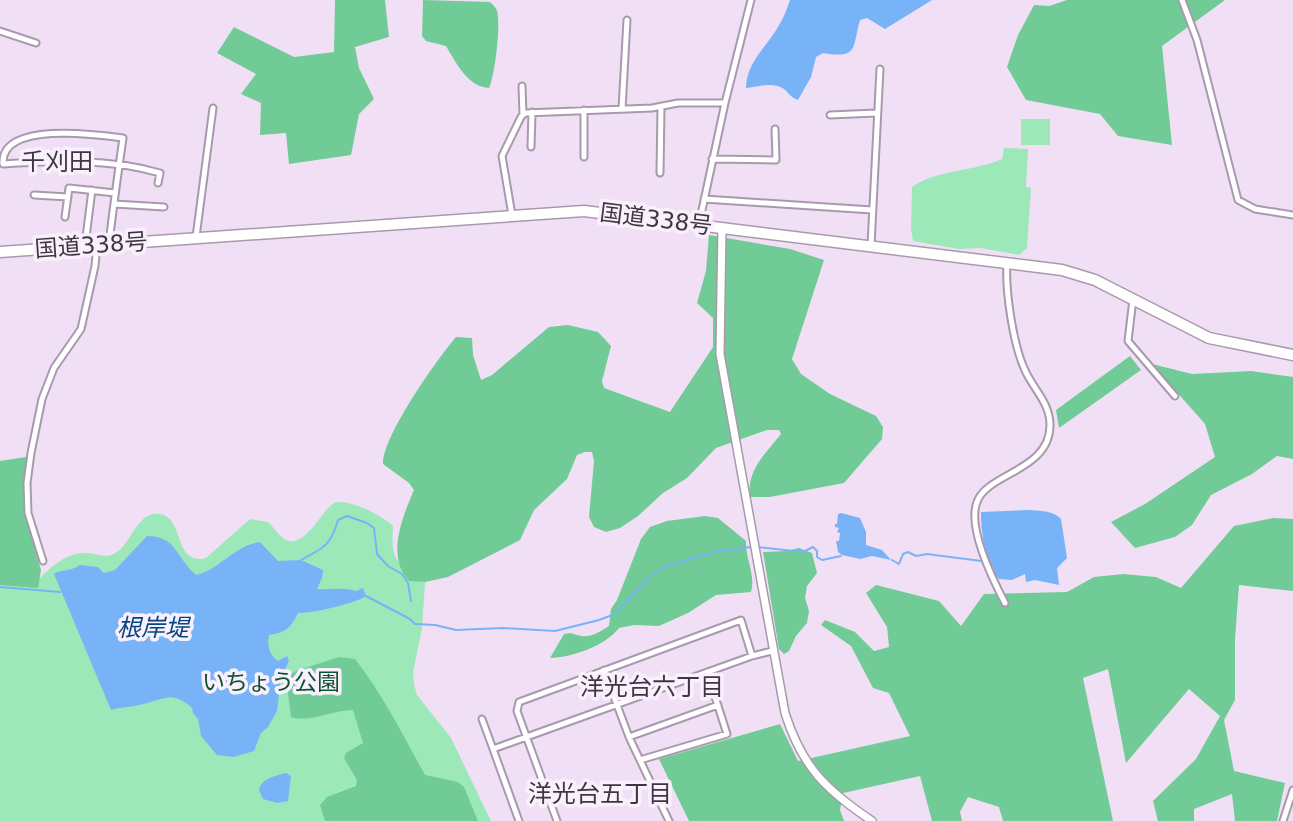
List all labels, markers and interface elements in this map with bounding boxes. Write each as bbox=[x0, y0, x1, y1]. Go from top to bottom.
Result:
district label: 千刈田 bbox=[21, 148, 93, 176]
street label: 国道338号 bbox=[598, 199, 714, 239]
street label: 国道338号 bbox=[34, 228, 148, 262]
water label: 根岸堤 bbox=[117, 614, 192, 642]
park label: いちょう公園 bbox=[202, 669, 340, 695]
district label: 洋光台六丁目 bbox=[580, 673, 724, 701]
district label: 洋光台五丁目 bbox=[528, 780, 672, 808]

